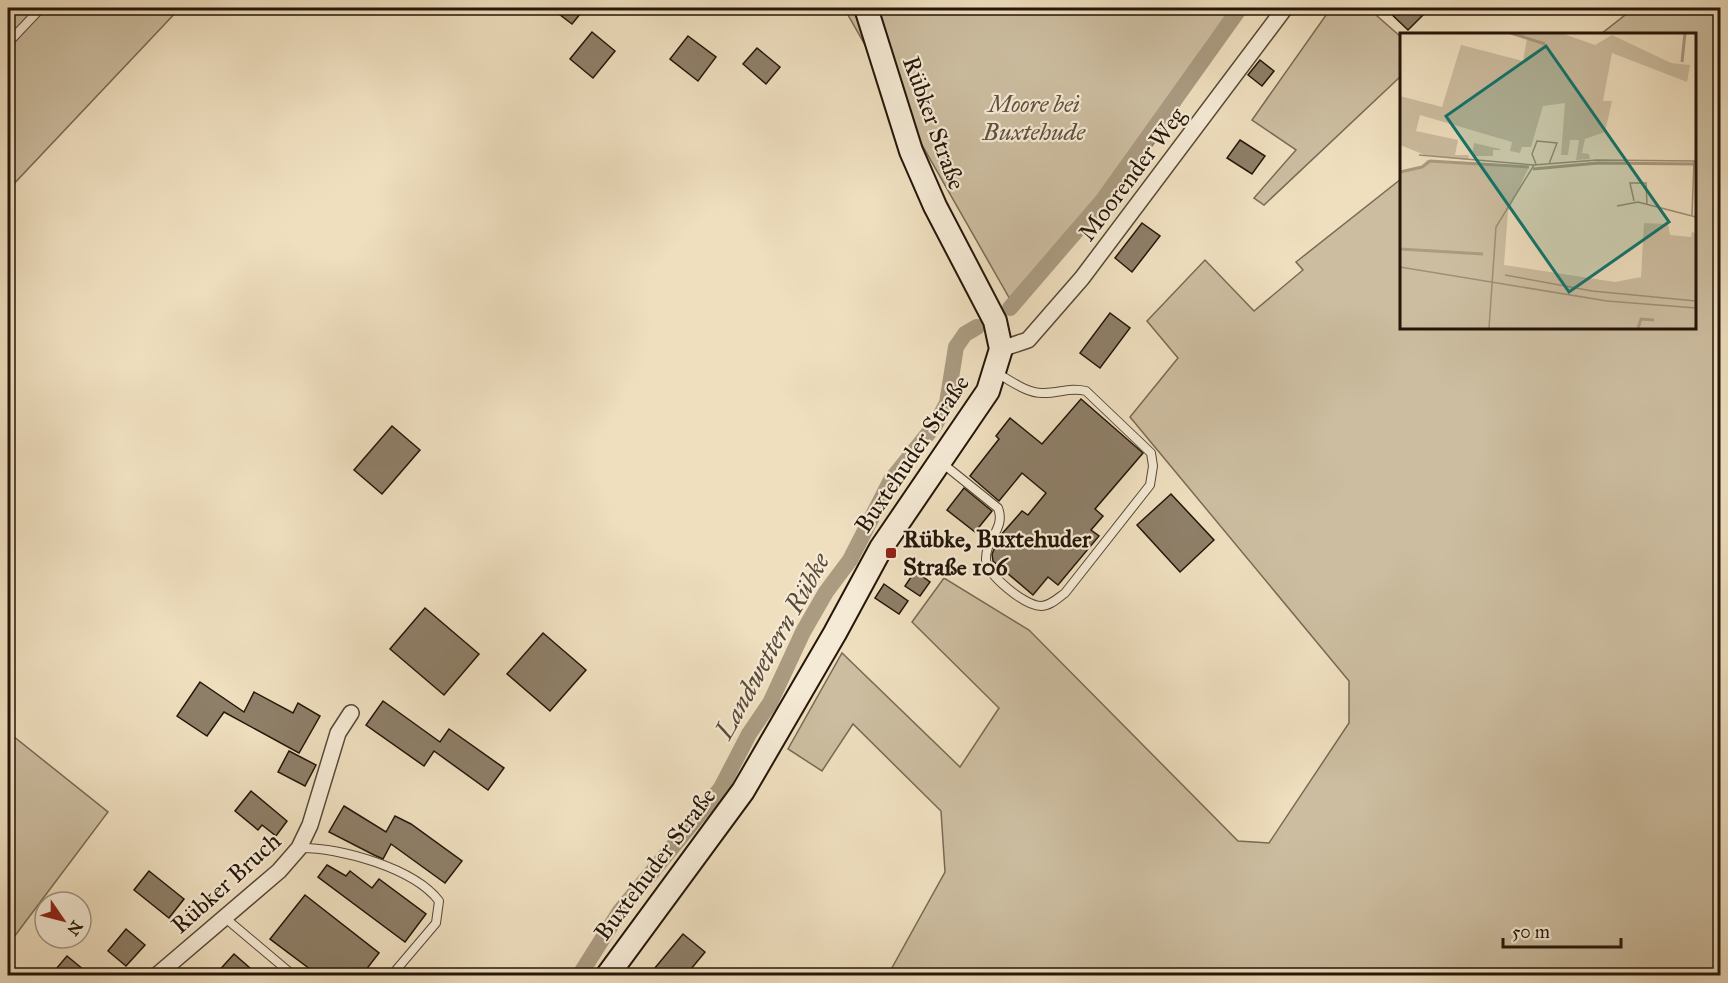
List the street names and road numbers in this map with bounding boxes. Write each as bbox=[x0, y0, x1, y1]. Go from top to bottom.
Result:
street label: Rübker Straße bbox=[896, 52, 972, 194]
street label: Moorender Weg bbox=[1072, 100, 1193, 247]
street label: Buxtehuder Straße bbox=[848, 369, 976, 539]
street label: Buxtehuder Straße bbox=[588, 782, 722, 946]
street label: Rübker Bruch bbox=[165, 826, 287, 940]

